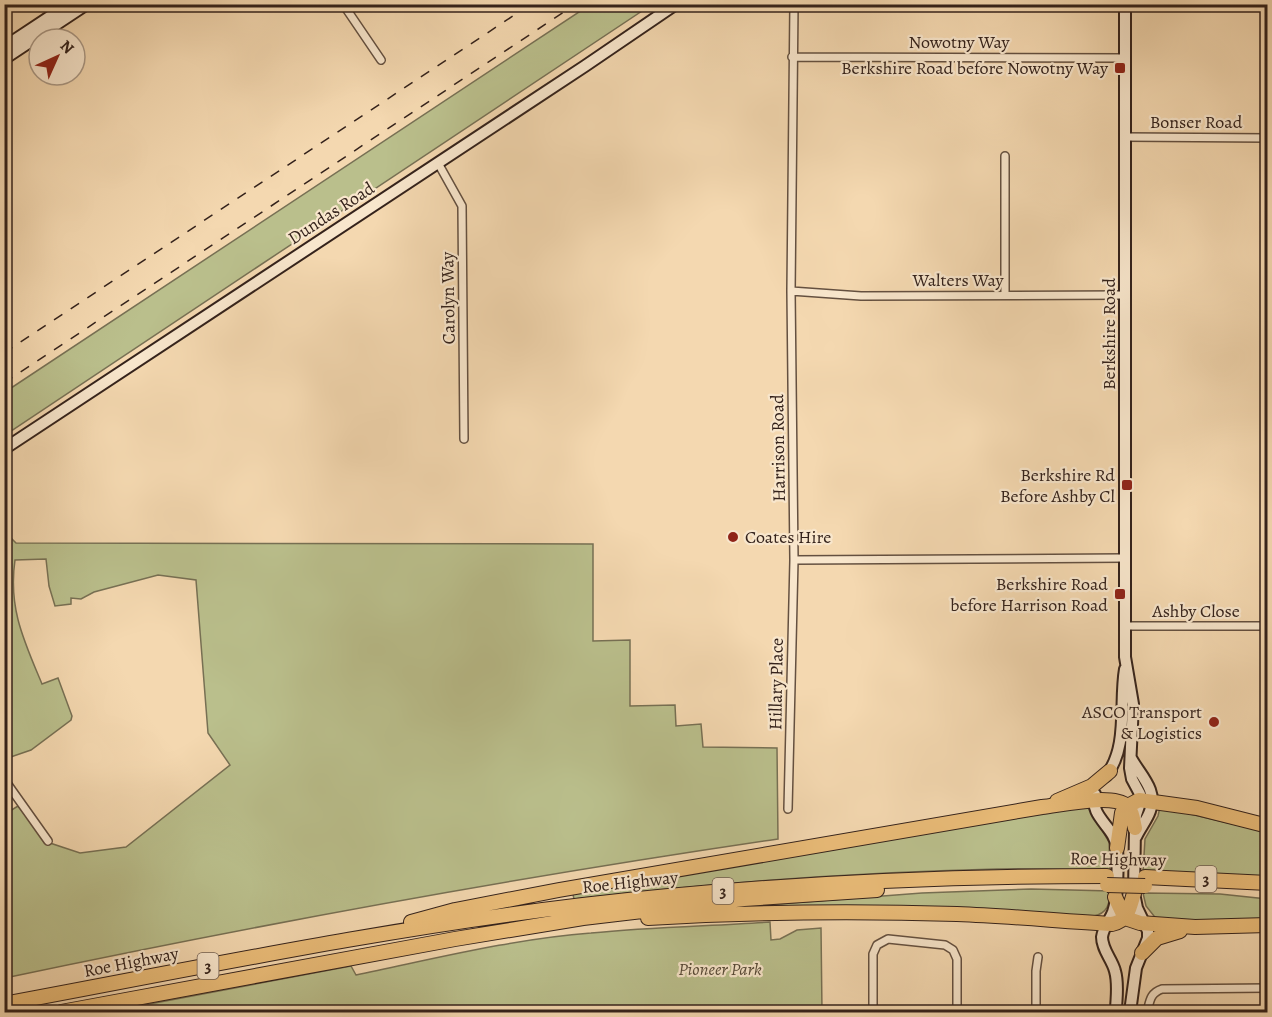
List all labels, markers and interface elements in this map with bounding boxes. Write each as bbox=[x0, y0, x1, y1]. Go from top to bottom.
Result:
north arrow bbox=[27, 27, 87, 87]
street label: Nowotny Way bbox=[908, 30, 1011, 54]
text: N bbox=[55, 35, 79, 59]
place label: Berkshire Road before Nowotny Way bbox=[841, 56, 1109, 80]
marker: Berkshire Road before Nowotny Way bbox=[1113, 61, 1127, 75]
street label: Bonser Road bbox=[1150, 110, 1243, 134]
street label: Dundas Road bbox=[283, 176, 379, 250]
street label: Carolyn Way bbox=[435, 251, 461, 344]
street label: Walters Way bbox=[911, 268, 1005, 292]
street label: Berkshire Road bbox=[1097, 278, 1121, 390]
street label: Harrison Road bbox=[765, 394, 791, 502]
place label: Berkshire Rd Before Ashby Cl bbox=[1000, 463, 1116, 508]
marker: Berkshire Rd Before Ashby Cl bbox=[1120, 478, 1134, 492]
place label: Coates Hire bbox=[745, 525, 831, 549]
marker: Coates Hire bbox=[726, 530, 740, 544]
place label: Berkshire Road before Harrison Road bbox=[950, 572, 1108, 617]
marker: Berkshire Road before Harrison Road bbox=[1113, 587, 1127, 601]
street label: Ashby Close bbox=[1151, 599, 1240, 623]
street label: Hillary Place bbox=[763, 638, 789, 730]
place label: ASCO Transport & Logistics bbox=[1081, 700, 1202, 745]
marker: ASCO Transport & Logistics bbox=[1207, 715, 1221, 729]
street label: Roe Highway bbox=[1070, 846, 1167, 872]
street label: Roe Highway bbox=[581, 865, 680, 899]
road number: 3 bbox=[1196, 866, 1216, 892]
road number: 3 bbox=[712, 878, 734, 904]
street label: Roe Highway bbox=[81, 941, 181, 983]
road number: 3 bbox=[198, 953, 218, 979]
park label: Pioneer Park bbox=[678, 957, 762, 981]

